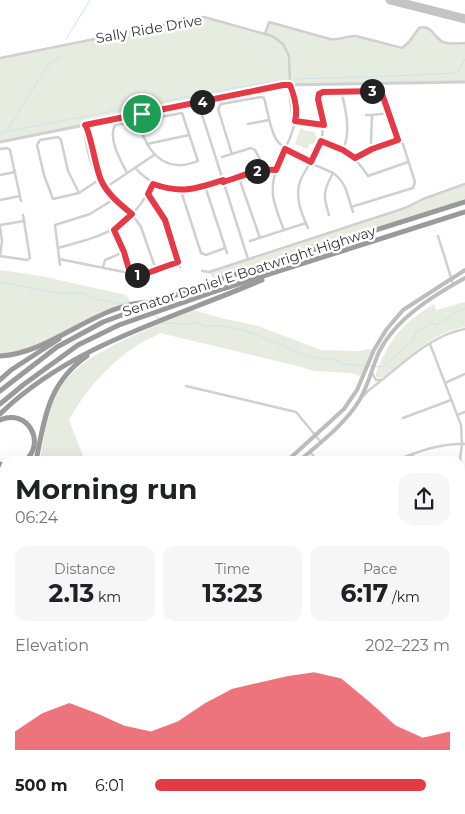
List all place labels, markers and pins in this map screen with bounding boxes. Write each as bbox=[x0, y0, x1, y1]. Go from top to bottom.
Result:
pin: 3 bbox=[360, 78, 384, 104]
pin: 4 bbox=[190, 90, 214, 114]
pin bbox=[121, 93, 163, 135]
pin: 2 bbox=[244, 158, 270, 184]
pin: 1 bbox=[124, 262, 150, 288]

